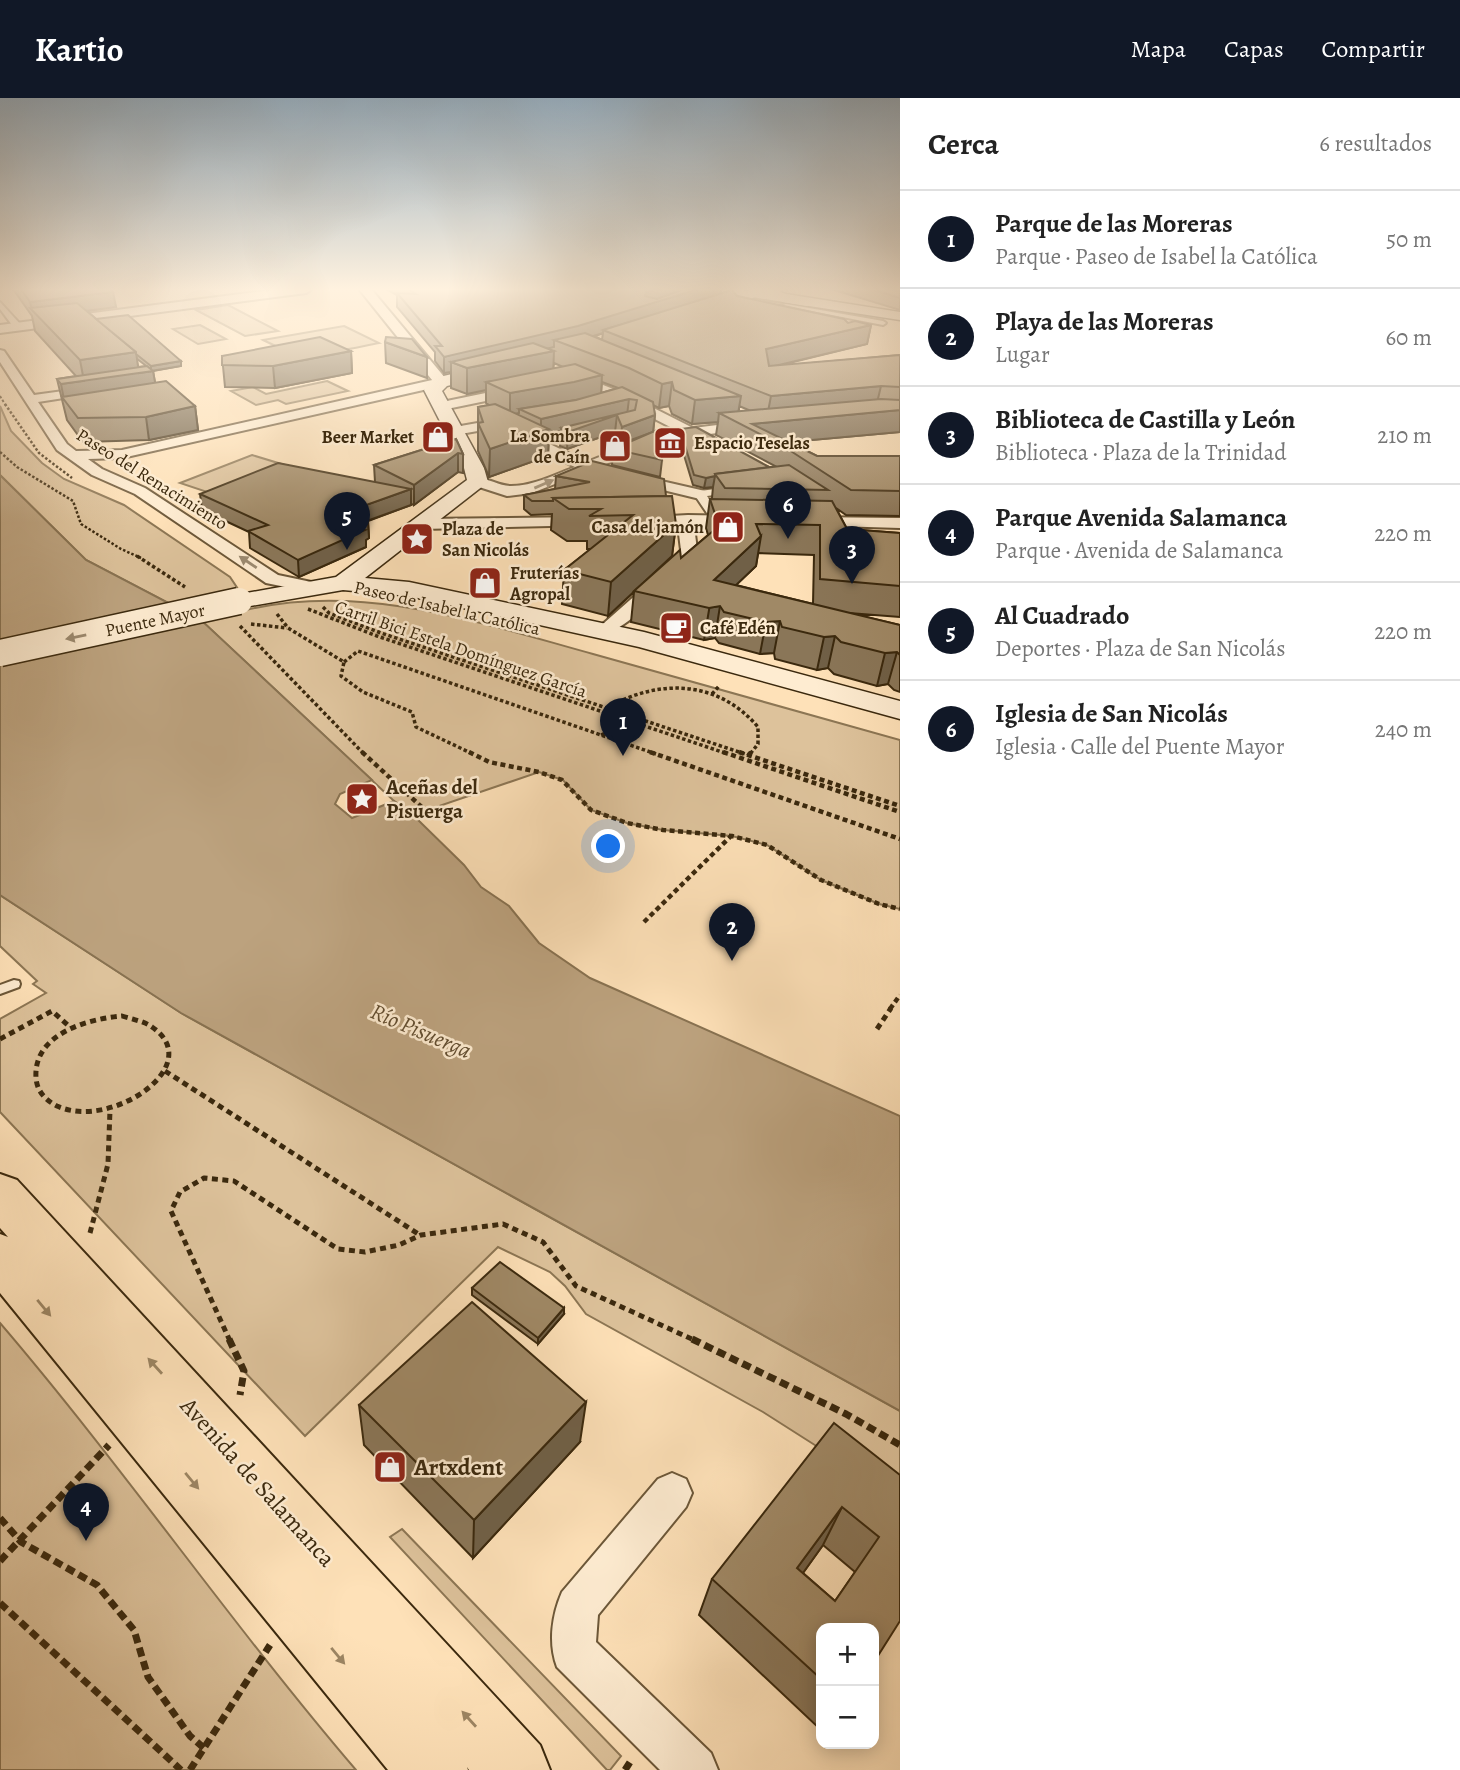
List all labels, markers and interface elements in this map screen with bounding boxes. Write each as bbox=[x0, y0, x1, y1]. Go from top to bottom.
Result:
text: Kartio bbox=[35, 27, 123, 72]
text: Mapa bbox=[1131, 33, 1186, 65]
text: Capas bbox=[1224, 33, 1284, 65]
text: Compartir bbox=[1322, 33, 1425, 65]
text: Cerca bbox=[928, 124, 999, 164]
text: 6 resultados bbox=[1319, 128, 1432, 159]
text: Parque de las Moreras bbox=[995, 206, 1233, 241]
text: 1 bbox=[947, 224, 955, 255]
text: 50 m bbox=[1386, 224, 1432, 255]
text: Parque · Paseo de Isabel la Católica bbox=[995, 241, 1318, 272]
text: Playa de las Moreras bbox=[995, 304, 1214, 339]
text: 2 bbox=[945, 322, 957, 353]
text: 60 m bbox=[1385, 322, 1432, 353]
text: Lugar bbox=[995, 339, 1050, 370]
text: Biblioteca de Castilla y León bbox=[995, 402, 1295, 437]
shop icon: Beer Market bbox=[419, 418, 457, 456]
text: 3 bbox=[946, 420, 956, 451]
text: 210 m bbox=[1377, 420, 1432, 451]
street label: Paseo del Renacimiento bbox=[72, 423, 232, 535]
place label: La Sombra de Caín bbox=[510, 424, 590, 469]
museum icon: Espacio Teselas bbox=[651, 424, 689, 462]
place label: Beer Market bbox=[321, 425, 414, 449]
shop icon: La Sombra de Caín bbox=[596, 427, 634, 465]
place label: Espacio Teselas bbox=[694, 431, 810, 455]
text: Biblioteca · Plaza de la Trinidad bbox=[995, 437, 1287, 468]
one-way arrow bbox=[533, 479, 554, 490]
pin: 6 bbox=[765, 481, 811, 539]
pin: 5 bbox=[324, 492, 370, 550]
text: Parque Avenida Salamanca bbox=[995, 500, 1287, 535]
shop icon: Casa del jamón bbox=[709, 508, 747, 546]
place label: Casa del jamón bbox=[591, 515, 704, 539]
place label: Plaza de San Nicolás bbox=[442, 517, 529, 562]
text: 4 bbox=[946, 518, 956, 549]
text: 220 m bbox=[1374, 518, 1432, 549]
place icon: Plaza de San Nicolás bbox=[398, 520, 436, 558]
pin: 3 bbox=[829, 526, 875, 584]
text: Parque · Avenida de Salamanca bbox=[995, 535, 1283, 566]
one-way arrow bbox=[238, 556, 257, 569]
place label: Fruterías Agropal bbox=[509, 561, 579, 606]
shop icon: Fruterías Agropal bbox=[466, 564, 504, 602]
street label: Paseo de Isabel la Católica bbox=[352, 575, 543, 641]
street label: Carril Bici Estela Domínguez García bbox=[332, 595, 591, 704]
street label: Puente Mayor bbox=[103, 598, 207, 642]
text: Al Cuadrado bbox=[995, 598, 1129, 633]
cafe icon: Café Edén bbox=[657, 609, 695, 647]
place label: Café Edén bbox=[700, 616, 776, 640]
text: 5 bbox=[946, 616, 956, 647]
text: 220 m bbox=[1374, 616, 1432, 647]
one-way arrow bbox=[65, 631, 87, 642]
text: Deportes · Plaza de San Nicolás bbox=[995, 633, 1286, 664]
text: Iglesia de San Nicolás bbox=[995, 696, 1228, 731]
pin: 1 bbox=[600, 698, 646, 756]
text: 6 bbox=[946, 714, 956, 745]
text: 240 m bbox=[1375, 714, 1432, 745]
text: Iglesia · Calle del Puente Mayor bbox=[995, 731, 1285, 762]
place label: Aceñas del Pisuerga bbox=[385, 773, 478, 825]
place icon: Aceñas del Pisuerga bbox=[343, 780, 381, 818]
your location bbox=[591, 829, 625, 863]
pin: 2 bbox=[709, 903, 755, 961]
water label: Río Pisuerga bbox=[366, 996, 476, 1066]
one-way arrow bbox=[36, 1299, 52, 1317]
one-way arrow bbox=[147, 1357, 163, 1375]
street label: Avenida de Salamanca bbox=[173, 1390, 343, 1574]
shop icon: Artxdent bbox=[371, 1448, 409, 1486]
place label: Artxdent bbox=[413, 1451, 503, 1483]
one-way arrow bbox=[184, 1473, 199, 1490]
pin: 4 bbox=[63, 1483, 109, 1541]
map controls bbox=[816, 1623, 879, 1749]
button: + bbox=[816, 1623, 879, 1686]
one-way arrow bbox=[330, 1647, 345, 1665]
button: − bbox=[816, 1686, 879, 1749]
one-way arrow bbox=[462, 1711, 478, 1728]

